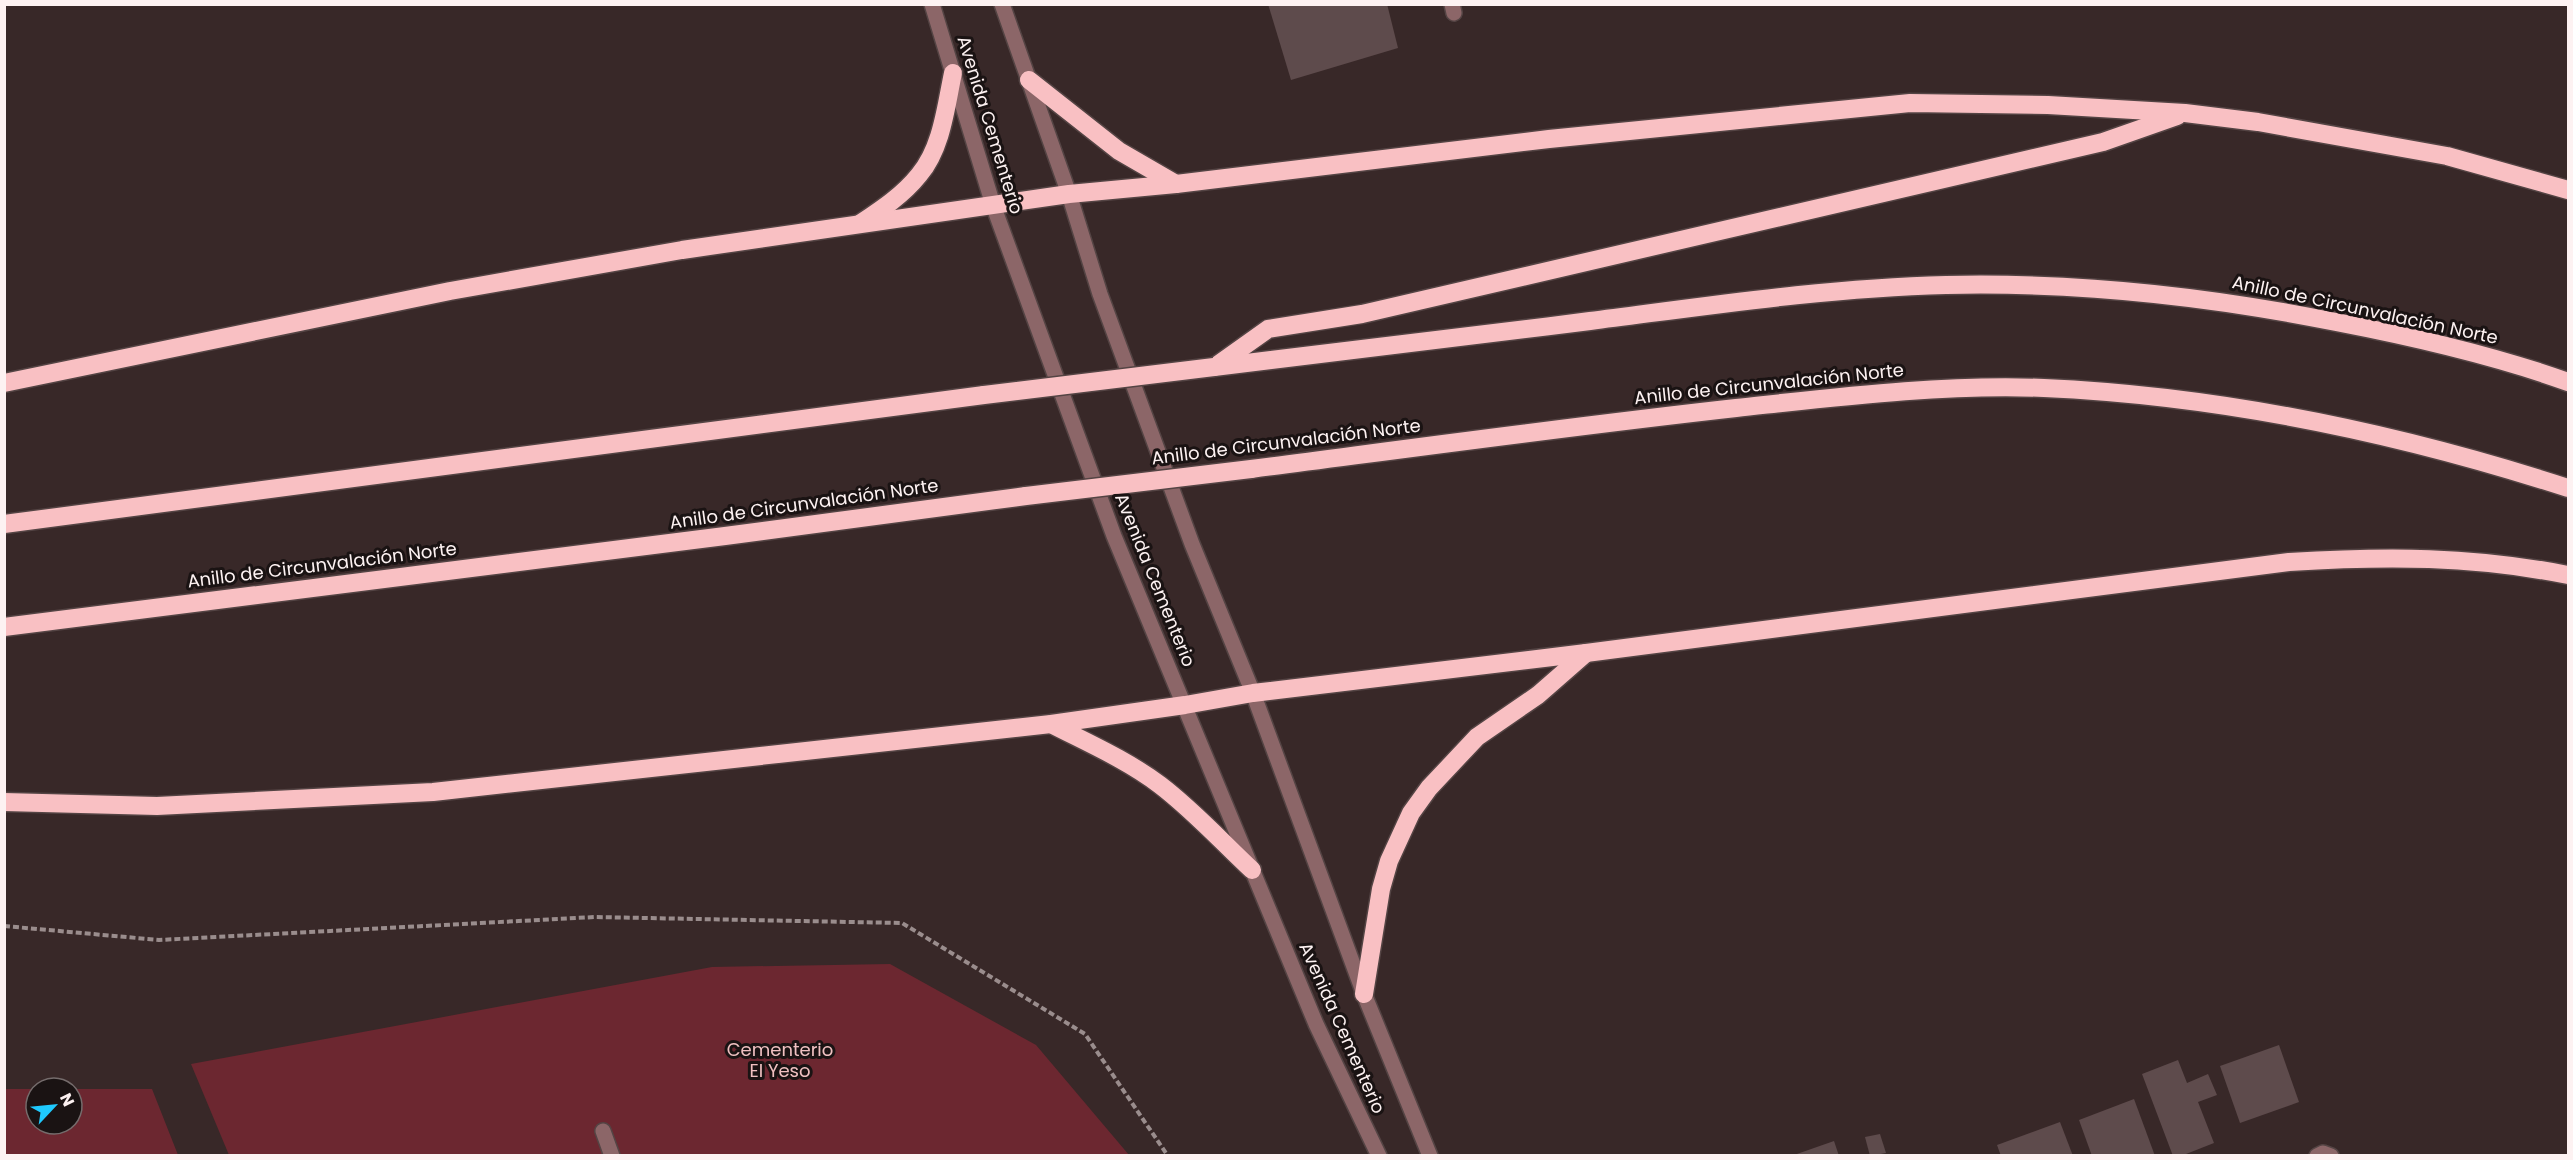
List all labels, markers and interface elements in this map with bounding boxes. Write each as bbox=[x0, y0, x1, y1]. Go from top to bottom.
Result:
street label: Avenida Cementerio bbox=[951, 33, 1029, 217]
street label: Anillo de Circunvalación Norte bbox=[2230, 269, 2500, 350]
street label: Anillo de Circunvalación Norte bbox=[1633, 357, 1905, 410]
street label: Anillo de Circunvalación Norte bbox=[1150, 413, 1422, 470]
street label: Anillo de Circunvalación Norte bbox=[668, 472, 940, 535]
street label: Avenida Cementerio bbox=[1109, 489, 1202, 670]
street label: Anillo de Circunvalación Norte bbox=[186, 536, 458, 593]
street label: Avenida Cementerio bbox=[1293, 938, 1392, 1117]
park label: Cementerio El Yeso bbox=[727, 1037, 833, 1083]
north arrow bbox=[24, 1076, 84, 1136]
text: N bbox=[54, 1089, 80, 1110]

